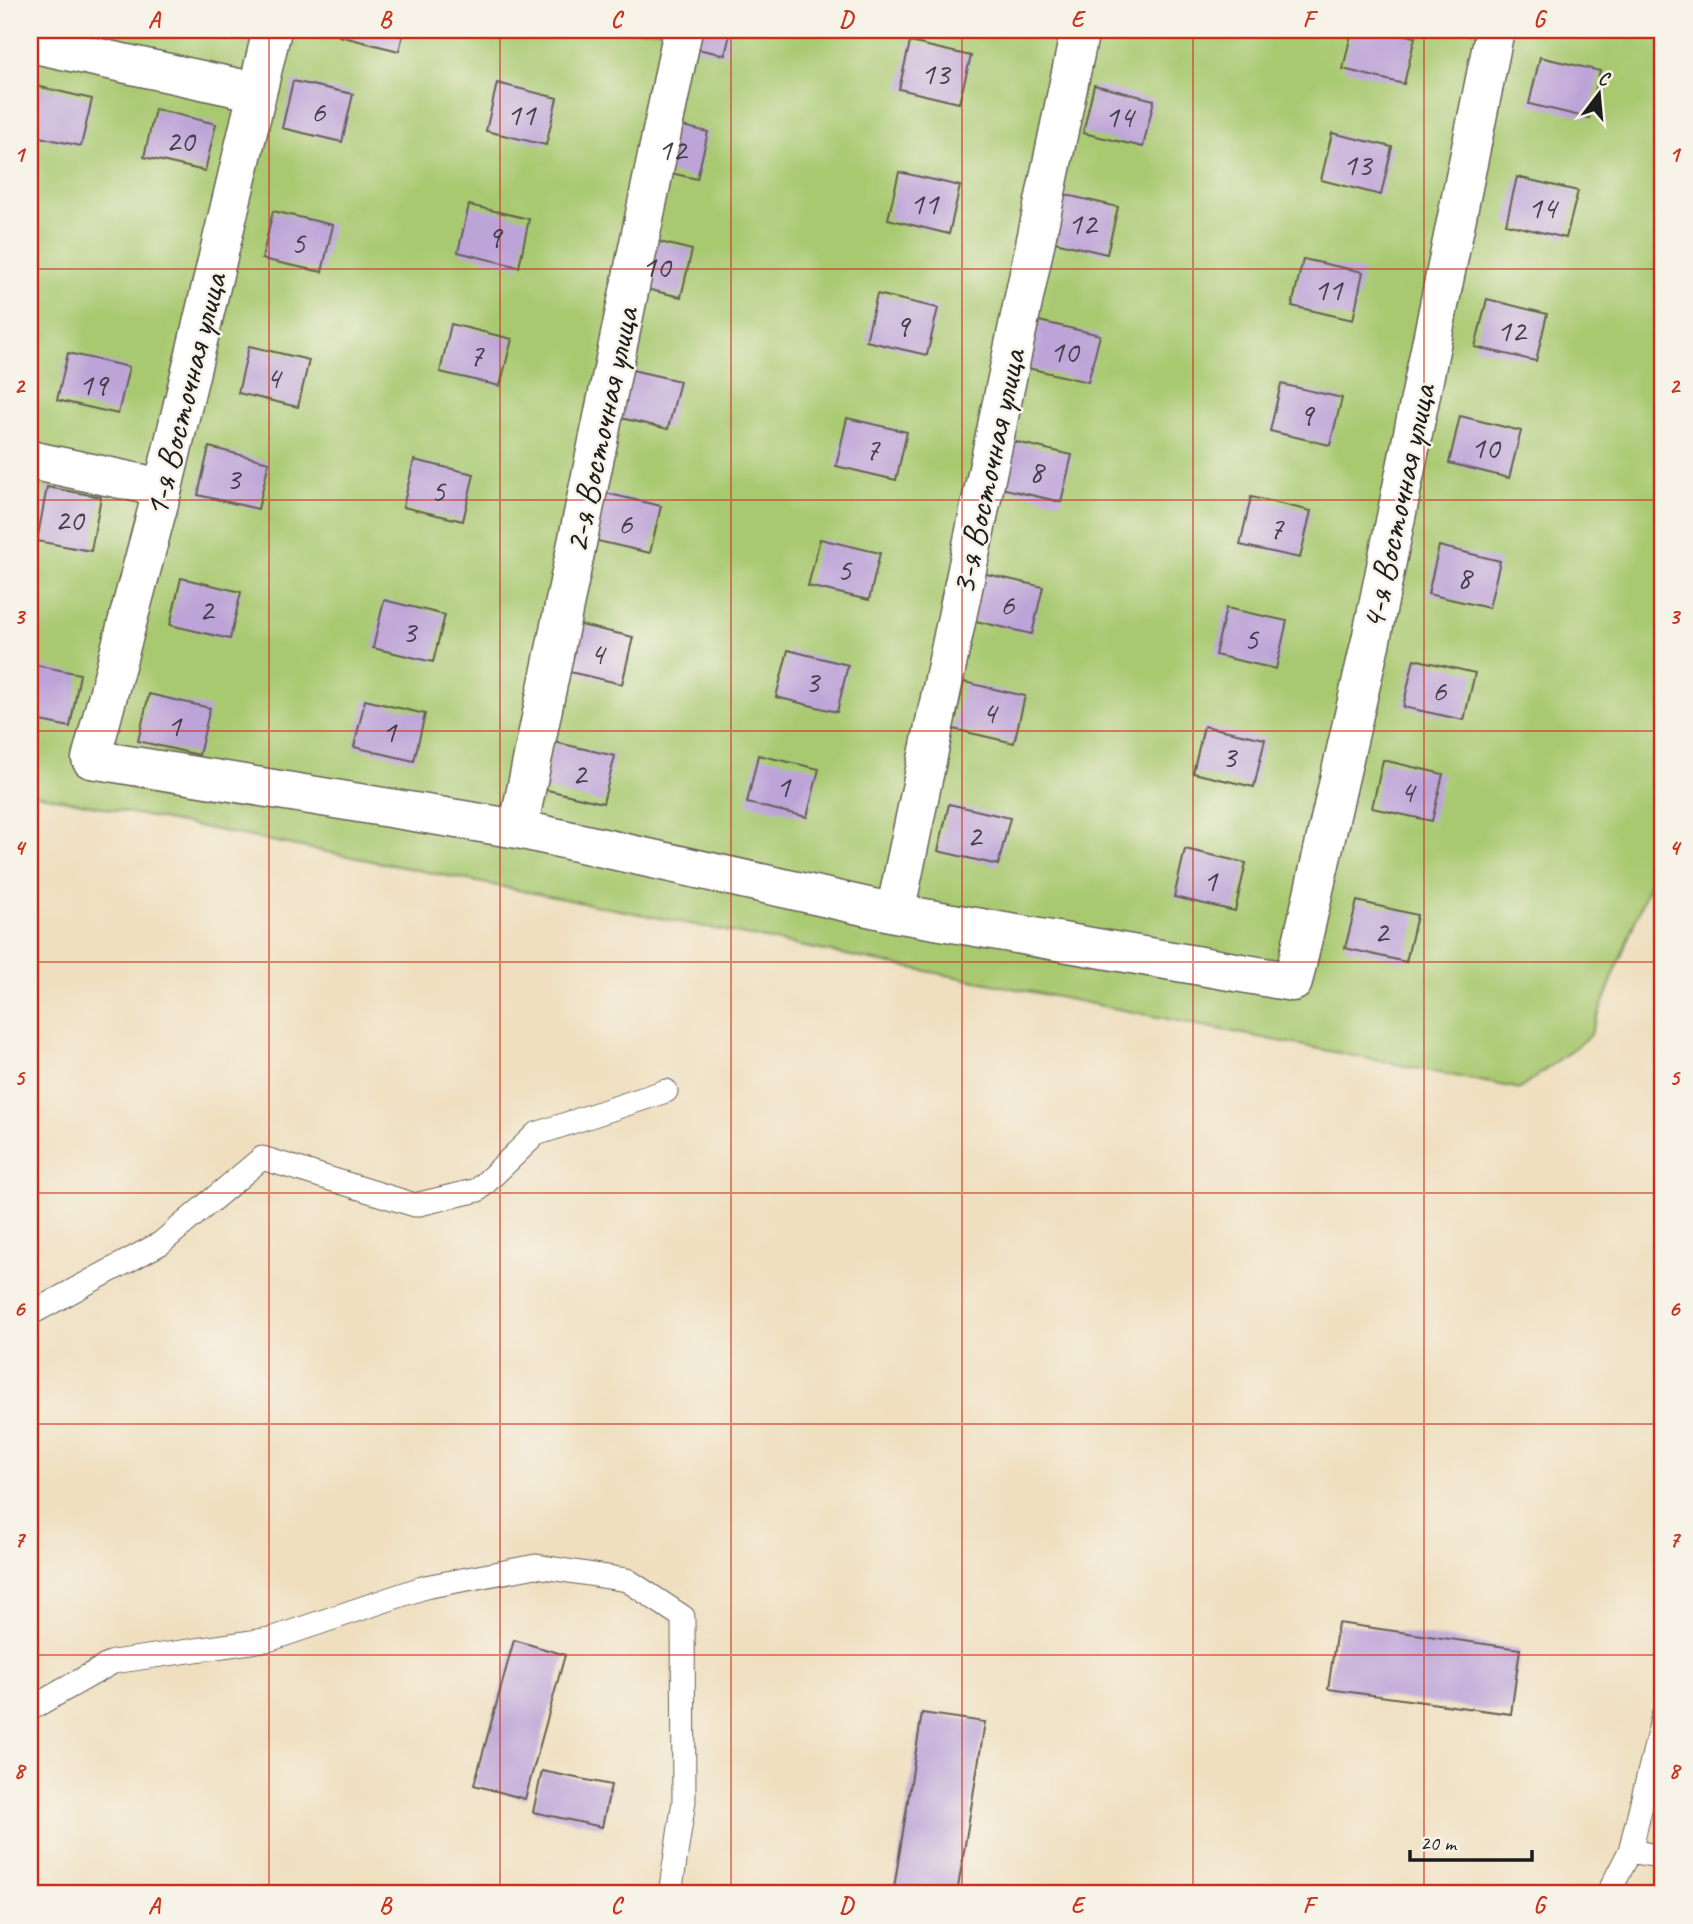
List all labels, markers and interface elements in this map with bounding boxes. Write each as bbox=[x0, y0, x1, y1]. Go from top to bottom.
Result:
text: A bbox=[148, 5, 162, 34]
text: B bbox=[379, 5, 393, 34]
text: C bbox=[611, 5, 625, 34]
text: D bbox=[839, 5, 855, 34]
text: E bbox=[1071, 5, 1087, 34]
text: F bbox=[1303, 5, 1319, 34]
text: G bbox=[1533, 5, 1548, 34]
house number: 13 bbox=[921, 53, 952, 94]
north arrow bbox=[1564, 60, 1634, 130]
text: С bbox=[1596, 66, 1614, 92]
house number: 6 bbox=[311, 91, 327, 132]
house number: 11 bbox=[507, 94, 537, 135]
house number: 14 bbox=[1105, 96, 1137, 137]
house number: 20 bbox=[166, 120, 197, 161]
house number: 12 bbox=[658, 129, 689, 170]
text: 1 bbox=[14, 140, 27, 169]
text: 1 bbox=[1669, 140, 1682, 169]
house number: 13 bbox=[1343, 144, 1374, 185]
house number: 11 bbox=[910, 183, 940, 224]
house number: 14 bbox=[1528, 187, 1560, 228]
house number: 12 bbox=[1068, 203, 1099, 244]
house number: 9 bbox=[487, 216, 504, 257]
house number: 5 bbox=[291, 222, 307, 263]
house number: 10 bbox=[642, 246, 673, 287]
street label: 1-я Восточная улица bbox=[133, 267, 237, 521]
house number: 11 bbox=[1314, 269, 1344, 310]
street label: 2-я Восточная улица bbox=[553, 302, 649, 557]
house number: 9 bbox=[895, 305, 912, 346]
house number: 12 bbox=[1497, 310, 1528, 351]
house number: 10 bbox=[1050, 331, 1081, 372]
house number: 7 bbox=[469, 335, 485, 376]
street label: 3-я Восточная улица bbox=[940, 344, 1036, 599]
house number: 4 bbox=[266, 357, 284, 398]
house number: 19 bbox=[79, 364, 110, 405]
text: 2 bbox=[14, 371, 27, 400]
text: 2 bbox=[1669, 371, 1682, 400]
street label: 4-я Восточная улица bbox=[1350, 379, 1446, 634]
house number: 9 bbox=[1299, 394, 1316, 435]
house number: 10 bbox=[1471, 427, 1502, 468]
house number: 7 bbox=[865, 429, 881, 470]
house number: 8 bbox=[1029, 451, 1046, 492]
house number: 3 bbox=[226, 458, 243, 499]
house number: 5 bbox=[431, 470, 447, 511]
house number: 20 bbox=[55, 499, 86, 540]
house number: 6 bbox=[618, 503, 634, 544]
house number: 7 bbox=[1269, 508, 1285, 549]
house number: 5 bbox=[837, 549, 853, 590]
house number: 8 bbox=[1457, 557, 1474, 598]
house number: 6 bbox=[1000, 584, 1016, 625]
house number: 2 bbox=[199, 589, 216, 630]
text: 3 bbox=[14, 602, 27, 631]
text: 3 bbox=[1669, 602, 1682, 631]
house number: 3 bbox=[402, 611, 419, 652]
house number: 5 bbox=[1244, 618, 1260, 659]
house number: 4 bbox=[590, 633, 608, 674]
house number: 3 bbox=[805, 661, 822, 702]
house number: 6 bbox=[1432, 670, 1448, 711]
house number: 4 bbox=[982, 692, 1000, 733]
house number: 1 bbox=[167, 705, 183, 746]
house number: 1 bbox=[382, 711, 398, 752]
house number: 3 bbox=[1222, 736, 1239, 777]
house number: 2 bbox=[572, 753, 589, 794]
house number: 1 bbox=[776, 766, 792, 807]
house number: 4 bbox=[1400, 771, 1418, 812]
house number: 2 bbox=[967, 815, 984, 856]
text: 4 bbox=[14, 833, 27, 862]
text: 4 bbox=[1669, 833, 1682, 862]
house number: 1 bbox=[1203, 860, 1219, 901]
house number: 2 bbox=[1374, 911, 1391, 952]
text: 5 bbox=[14, 1063, 26, 1092]
text: 5 bbox=[1669, 1063, 1681, 1092]
text: 6 bbox=[14, 1294, 27, 1323]
text: 6 bbox=[1669, 1294, 1682, 1323]
text: 7 bbox=[14, 1525, 27, 1554]
text: 7 bbox=[1669, 1525, 1682, 1554]
text: 8 bbox=[14, 1756, 27, 1785]
text: 8 bbox=[1669, 1756, 1682, 1785]
scale bar bbox=[1410, 1819, 1532, 1863]
text: 20 m bbox=[1420, 1830, 1458, 1856]
text: A bbox=[148, 1891, 162, 1920]
text: B bbox=[379, 1891, 393, 1920]
text: C bbox=[611, 1891, 625, 1920]
text: D bbox=[839, 1891, 855, 1920]
text: E bbox=[1071, 1891, 1087, 1920]
text: F bbox=[1303, 1891, 1319, 1920]
text: G bbox=[1533, 1891, 1548, 1920]

